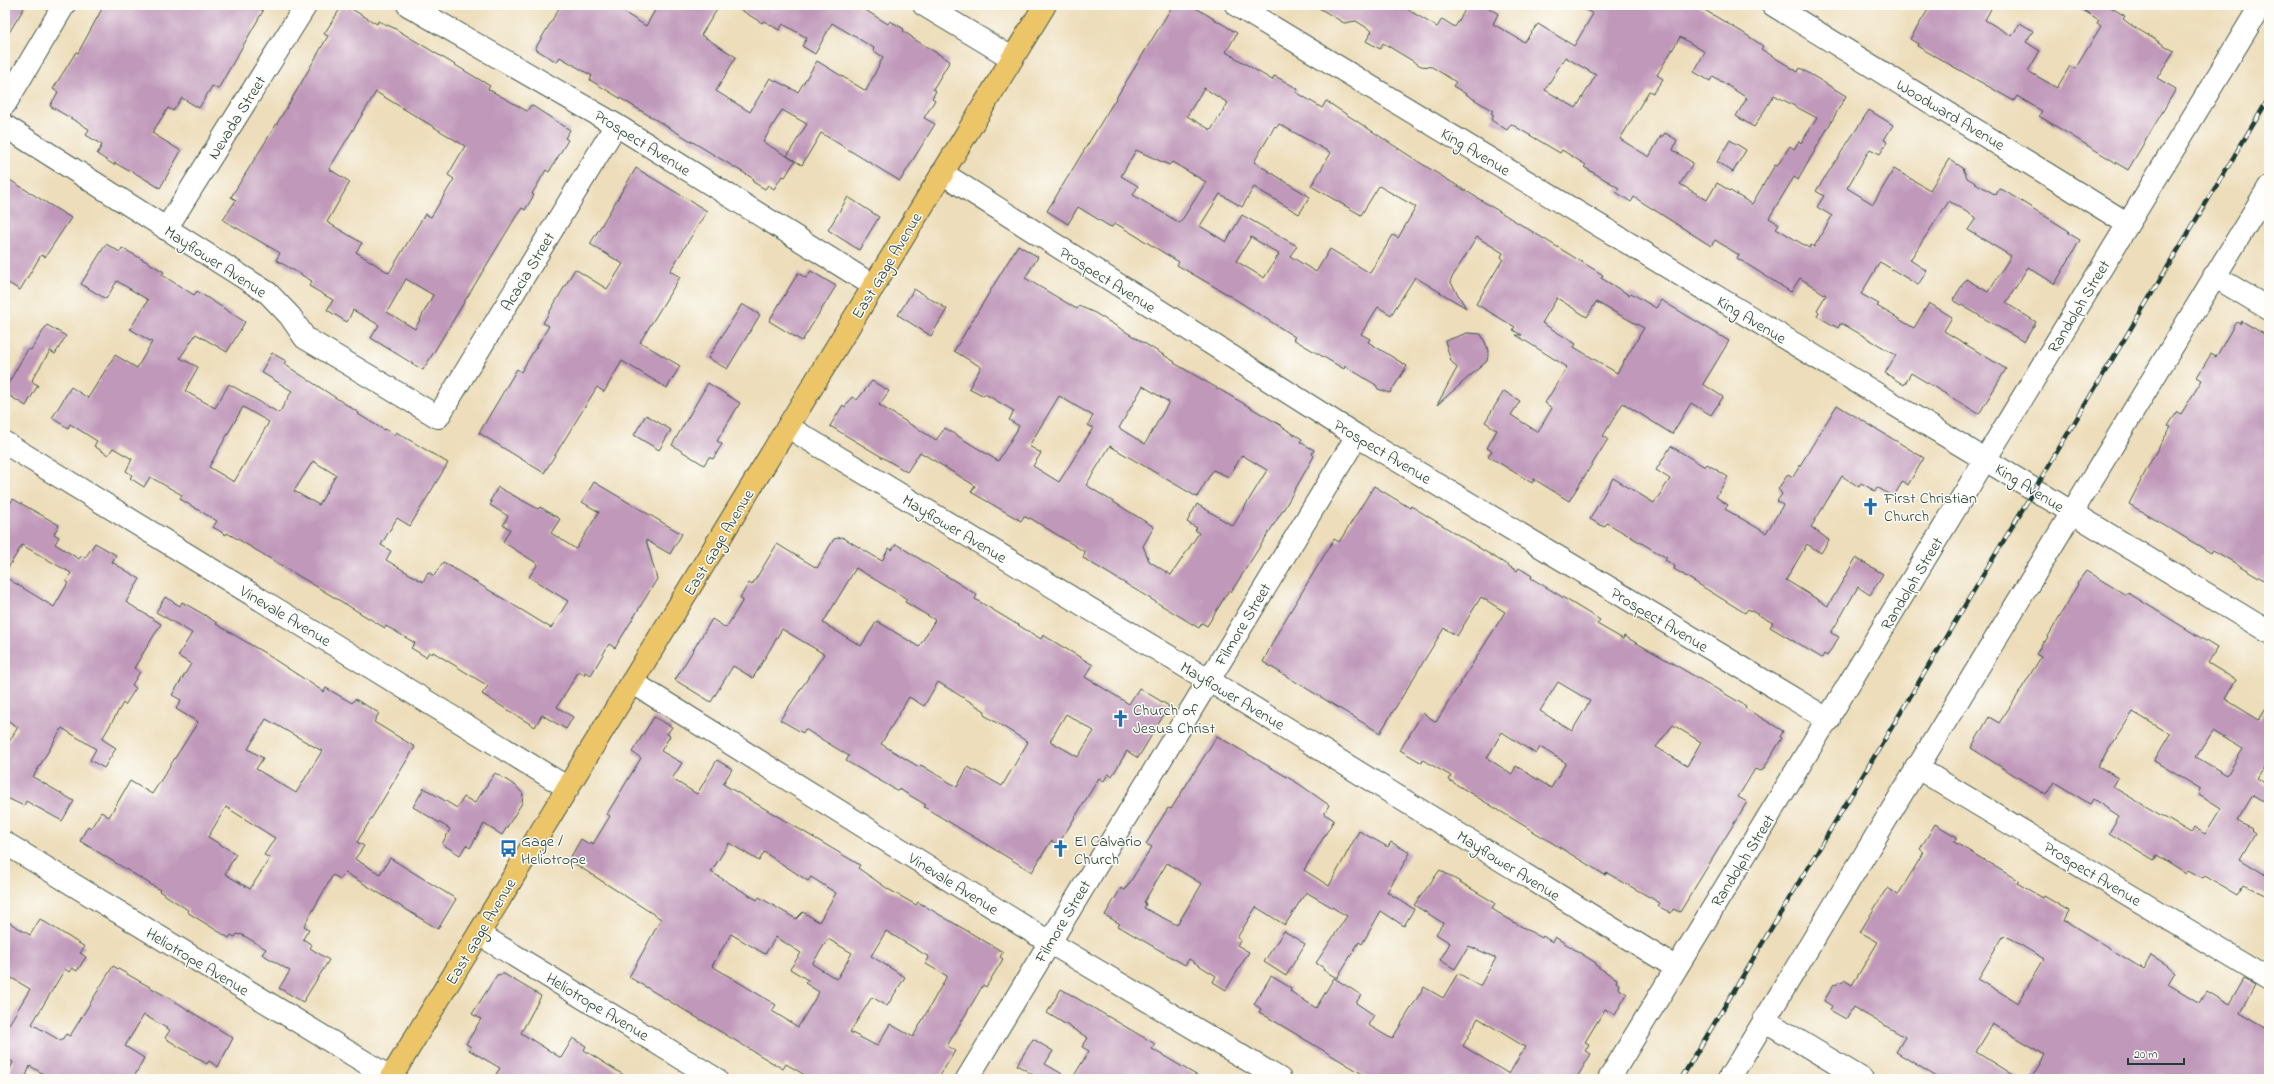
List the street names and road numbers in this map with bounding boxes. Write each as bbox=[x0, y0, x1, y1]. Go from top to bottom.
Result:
street label: Nevada Street bbox=[202, 71, 273, 165]
street label: Woodward Avenue bbox=[1891, 74, 2010, 158]
street label: Prospect Avenue bbox=[589, 104, 696, 183]
street label: King Avenue bbox=[1436, 122, 1515, 183]
street label: East Gage Avenue bbox=[846, 207, 930, 324]
street label: Mayflower Avenue bbox=[159, 220, 272, 305]
street label: Acacia Street bbox=[496, 227, 562, 316]
street label: Prospect Avenue bbox=[1054, 241, 1161, 320]
street label: Randolph Street bbox=[2042, 255, 2117, 358]
street label: King Avenue bbox=[1712, 290, 1791, 351]
street label: Prospect Avenue bbox=[1329, 414, 1436, 492]
street label: King Avenue bbox=[1990, 458, 2069, 520]
street label: East Gage Avenue bbox=[678, 484, 762, 601]
street label: Mayflower Avenue bbox=[897, 489, 1011, 571]
street label: Randolph Street bbox=[1875, 532, 1950, 635]
street label: Filmore Street bbox=[1209, 578, 1278, 672]
street label: Vinevale Avenue bbox=[234, 579, 336, 654]
street label: Prospect Avenue bbox=[1606, 582, 1713, 660]
street label: Mayflower Avenue bbox=[1175, 656, 1289, 738]
street label: Randolph Street bbox=[1706, 810, 1782, 912]
street label: Mayflower Avenue bbox=[1451, 825, 1565, 909]
street label: Prospect Avenue bbox=[2039, 836, 2146, 914]
street label: Vinevale Avenue bbox=[902, 847, 1004, 923]
street label: East Gage Avenue bbox=[440, 873, 524, 990]
street label: Filmore Street bbox=[1029, 875, 1098, 969]
street label: Heliotrope Avenue bbox=[141, 922, 254, 1003]
street label: Heliotrope Avenue bbox=[541, 967, 654, 1048]

